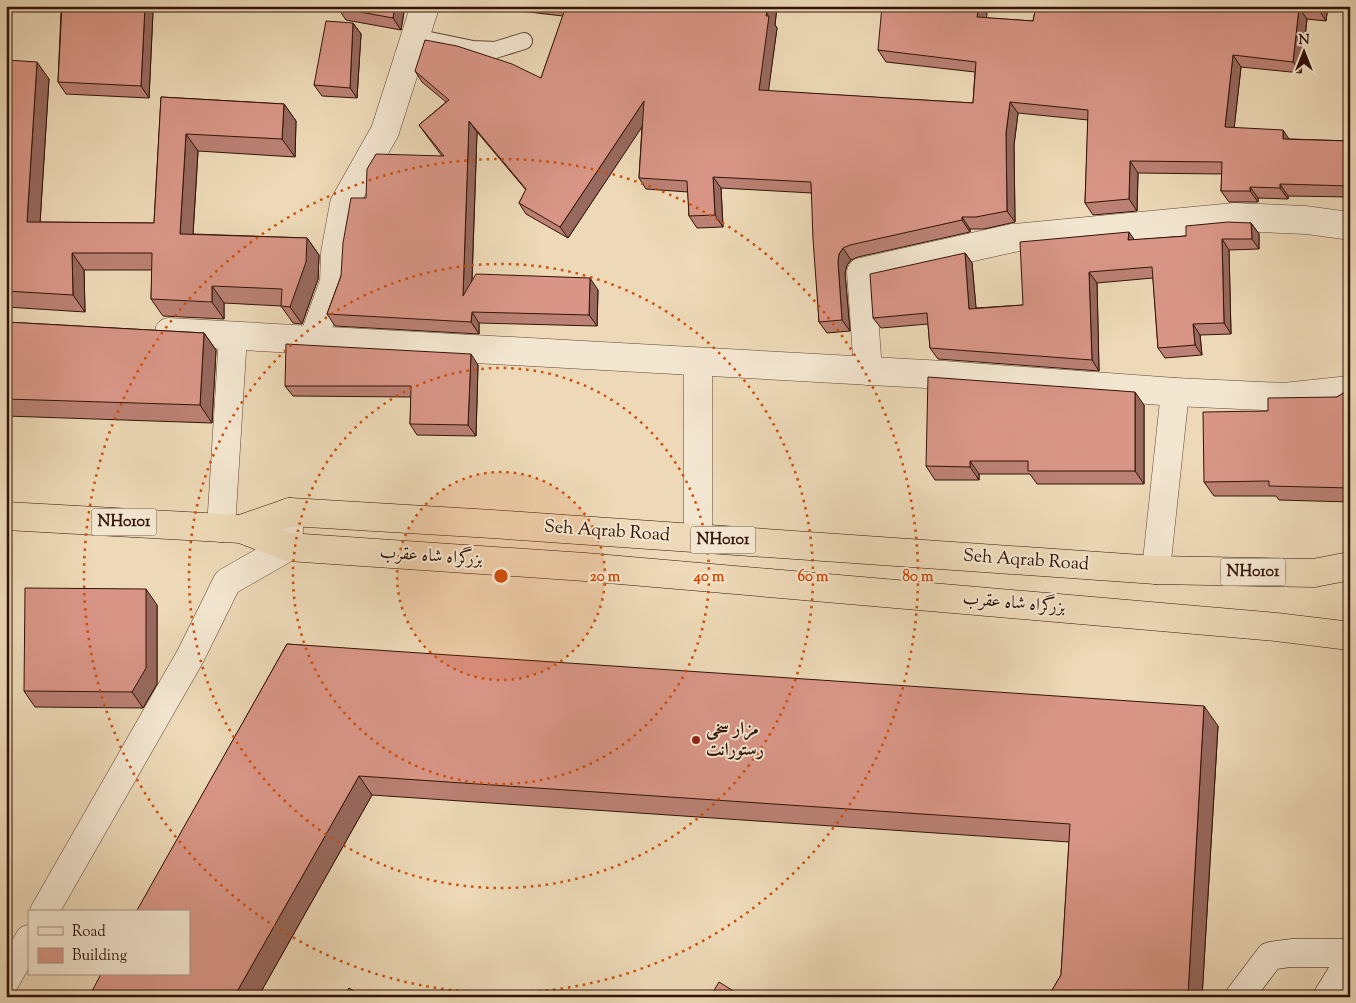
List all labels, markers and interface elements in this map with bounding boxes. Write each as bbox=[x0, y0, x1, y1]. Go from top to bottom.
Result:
north arrow bbox=[1278, 28, 1328, 78]
text: N bbox=[1298, 31, 1310, 51]
road number: NH0101 bbox=[92, 508, 156, 536]
street label: Seh Aqrab Road bbox=[543, 515, 671, 549]
road number: NH0101 bbox=[690, 526, 756, 554]
street label: بزرگراه شاه عقرب bbox=[379, 539, 483, 574]
street label: Seh Aqrab Road bbox=[962, 544, 1090, 578]
road number: NH0101 bbox=[1220, 558, 1286, 586]
centre of rings bbox=[492, 567, 510, 585]
text: 20 m bbox=[590, 567, 621, 588]
text: 40 m bbox=[693, 567, 725, 588]
text: 60 m bbox=[798, 567, 829, 588]
text: 80 m bbox=[902, 567, 934, 588]
street label: بزرگراه شاه عقرب bbox=[962, 586, 1067, 621]
place label: مزار سخی رستورانت bbox=[706, 717, 764, 764]
marker: مزار سخی رستورانت bbox=[690, 734, 702, 746]
legend bbox=[28, 910, 190, 976]
text: Road bbox=[72, 922, 106, 943]
text: Building bbox=[72, 946, 127, 967]

